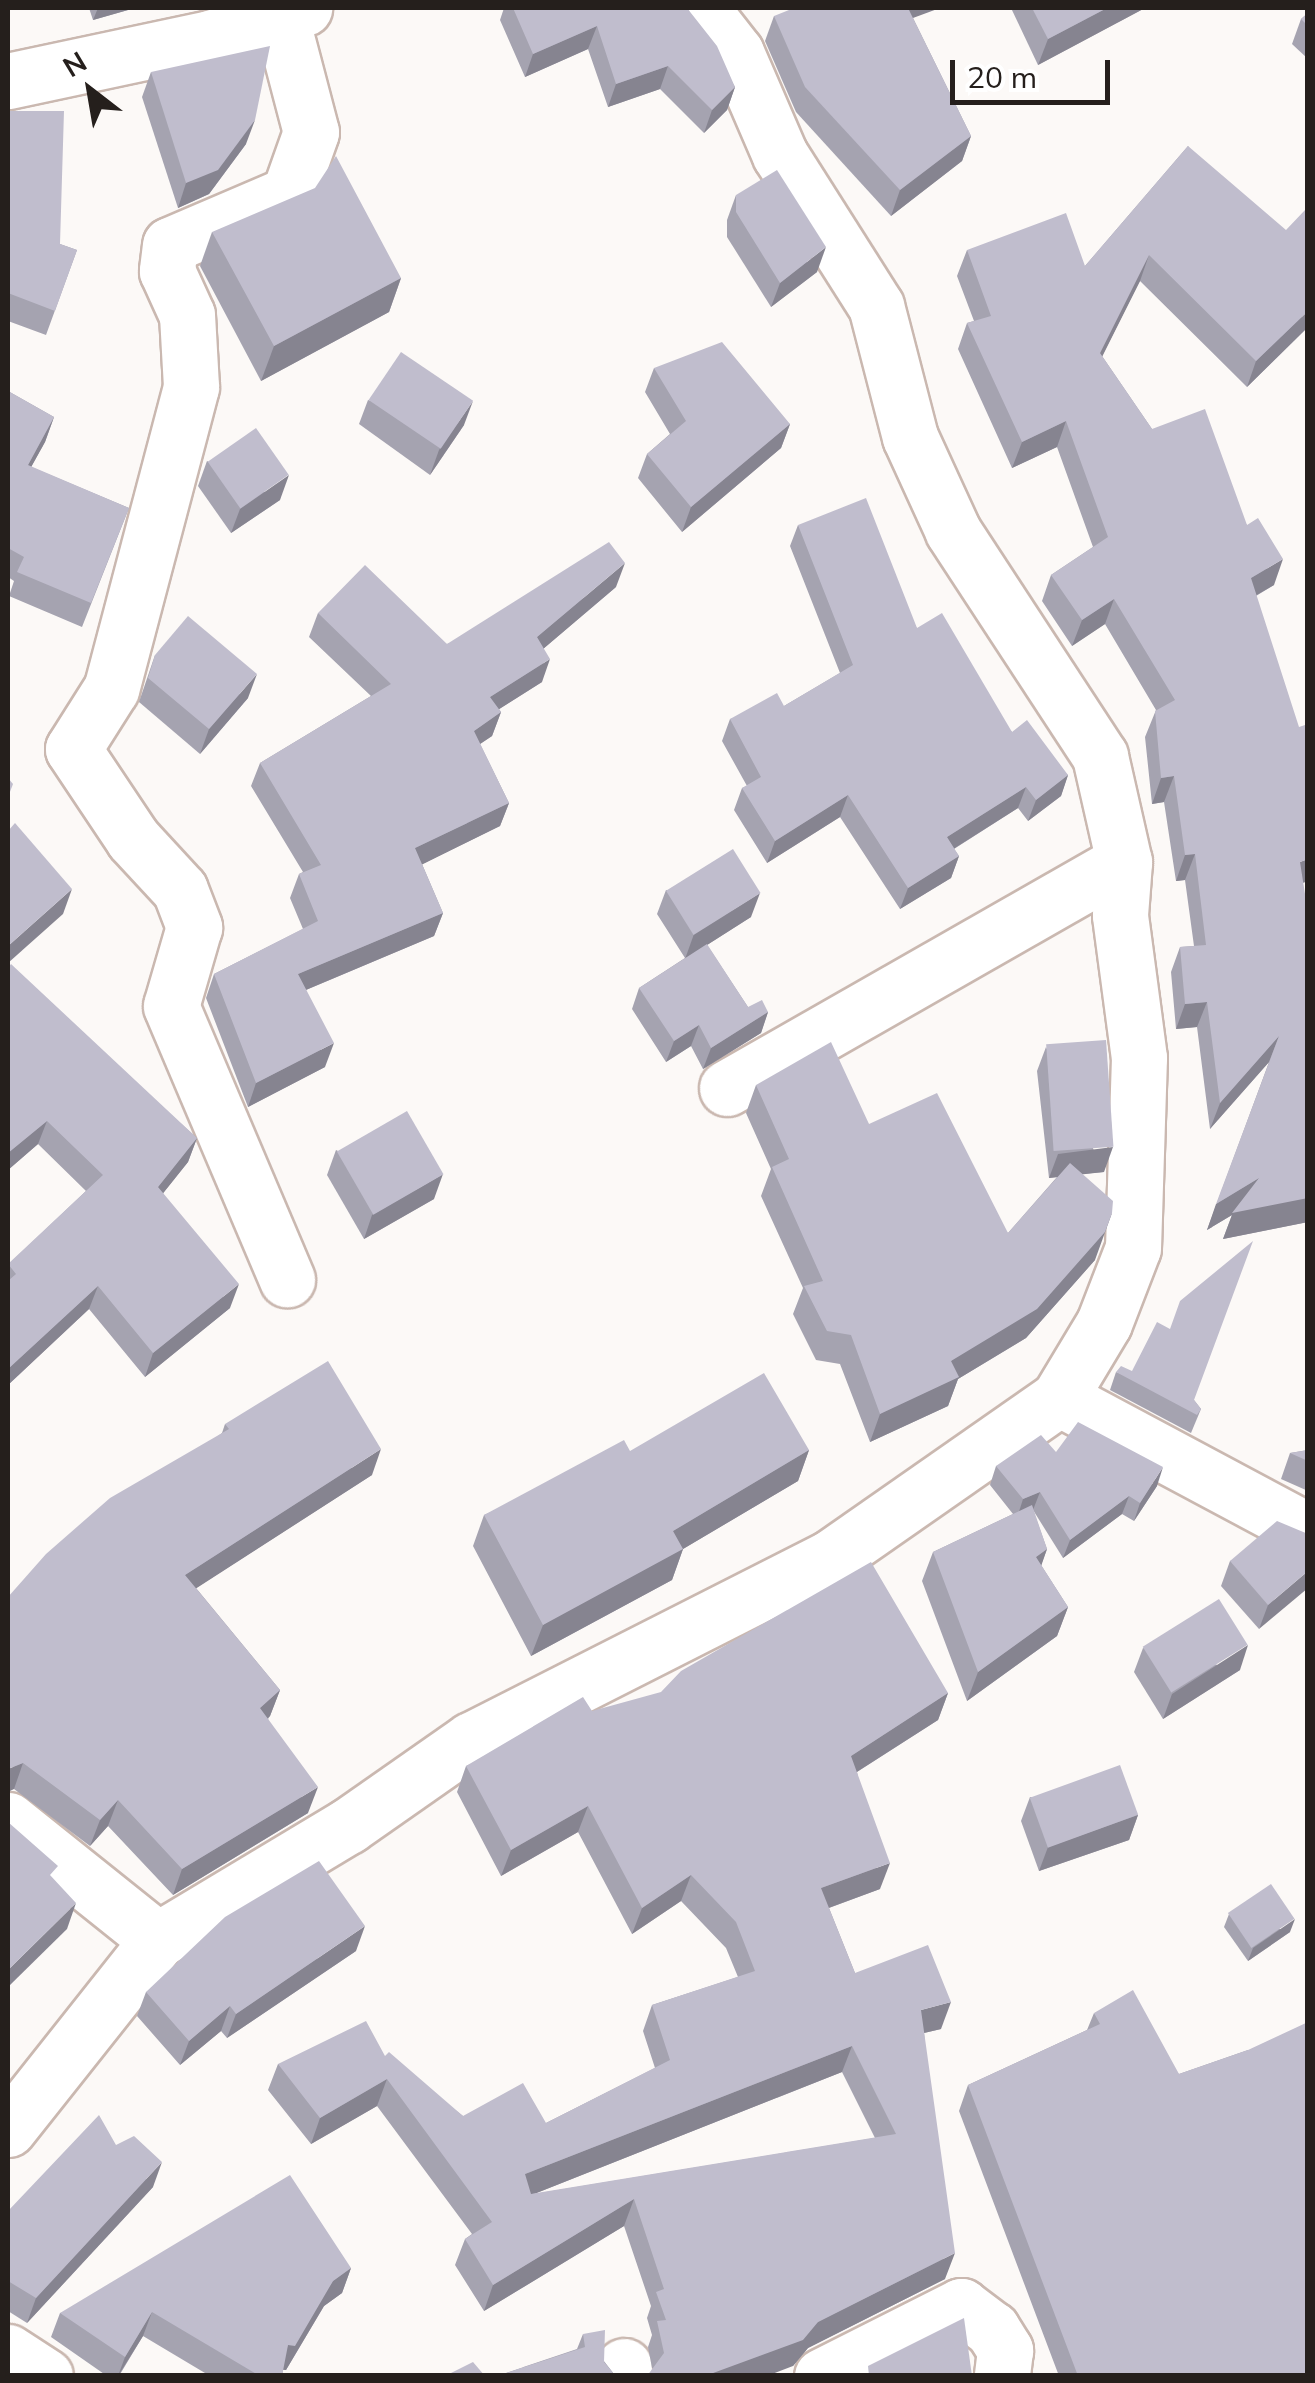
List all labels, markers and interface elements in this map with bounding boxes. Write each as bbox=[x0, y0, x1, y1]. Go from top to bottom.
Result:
north arrow bbox=[40, 40, 140, 140]
scale bar bbox=[955, 40, 1115, 102]
text: N bbox=[56, 43, 92, 84]
text: 20 m bbox=[967, 58, 1037, 96]

